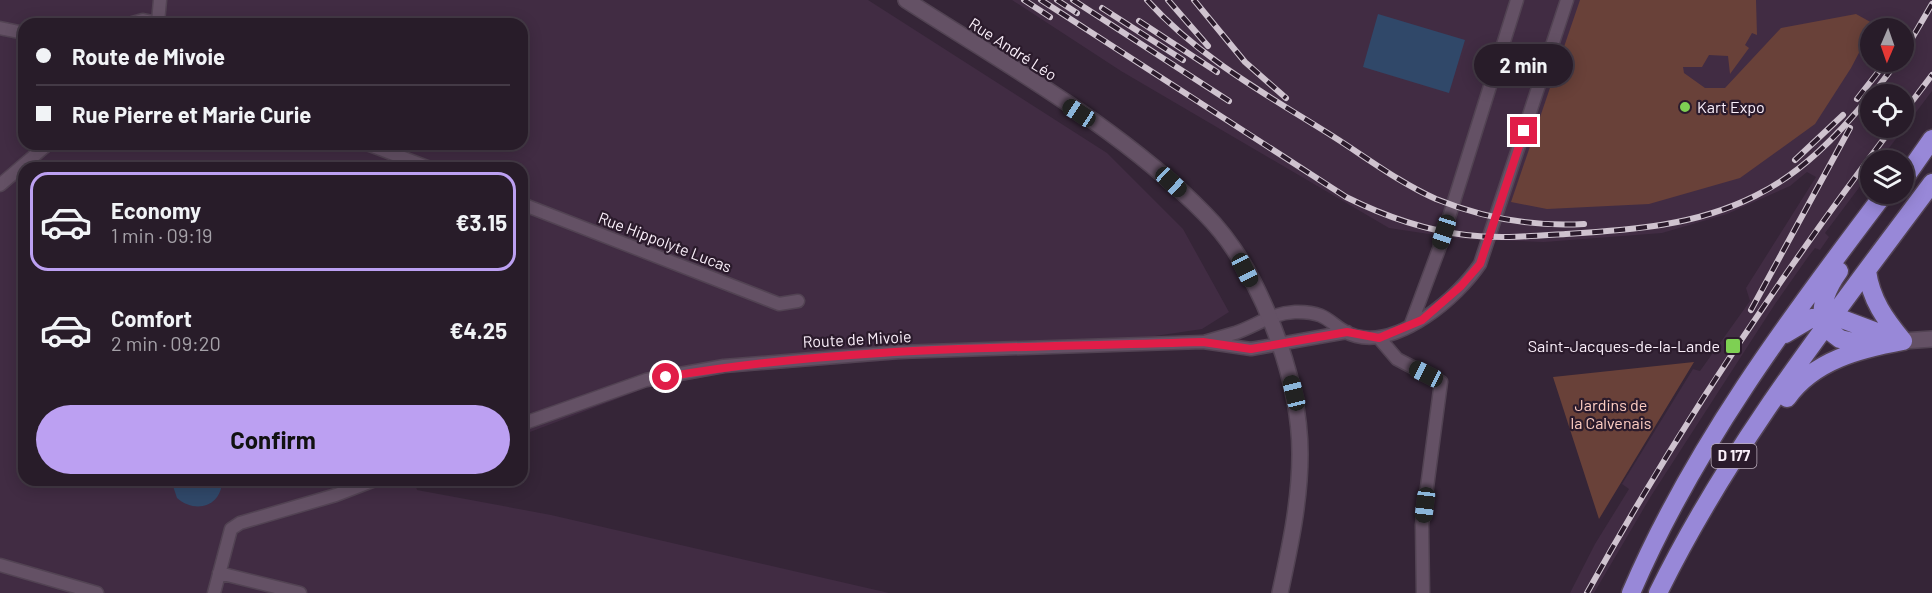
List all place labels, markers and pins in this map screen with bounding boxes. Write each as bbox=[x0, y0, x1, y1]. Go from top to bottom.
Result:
place label: Kart Expo bbox=[1697, 97, 1765, 116]
marker: Kart Expo bbox=[1678, 100, 1692, 114]
place label: Saint-Jacques-de-la-Lande bbox=[1528, 336, 1720, 355]
marker: Saint-Jacques-de-la-Lande bbox=[1724, 337, 1742, 355]

